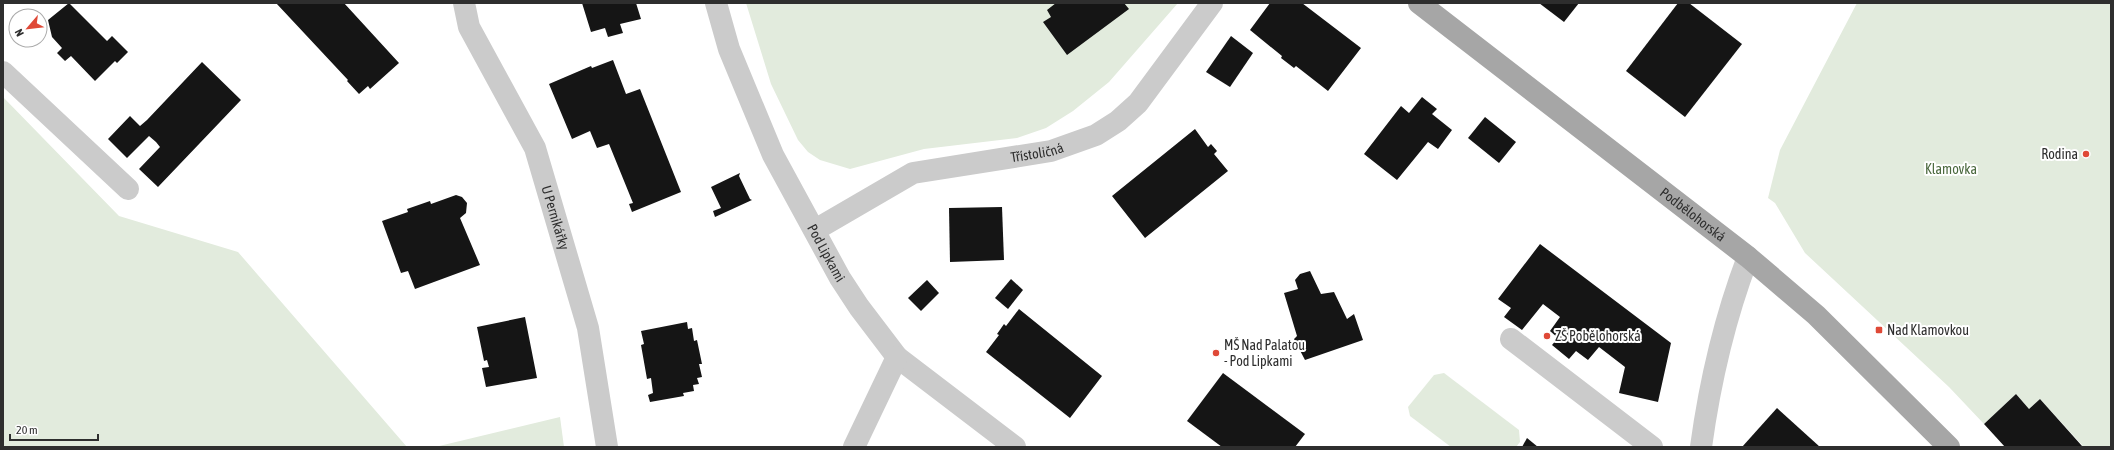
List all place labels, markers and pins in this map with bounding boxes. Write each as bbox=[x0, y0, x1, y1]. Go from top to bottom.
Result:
place label: Rodina bbox=[2041, 146, 2078, 162]
marker: Rodina bbox=[2081, 149, 2091, 159]
place label: Nad Klamovkou bbox=[1887, 322, 1969, 338]
marker: Nad Klamovkou bbox=[1874, 325, 1884, 335]
place label: ZŠ Pobělohorská bbox=[1555, 328, 1641, 344]
marker: ZŠ Pobělohorská bbox=[1542, 331, 1552, 341]
place label: MŠ Nad Palatou - Pod Lipkami bbox=[1224, 337, 1305, 369]
marker: MŠ Nad Palatou - Pod Lipkami bbox=[1211, 348, 1221, 358]

